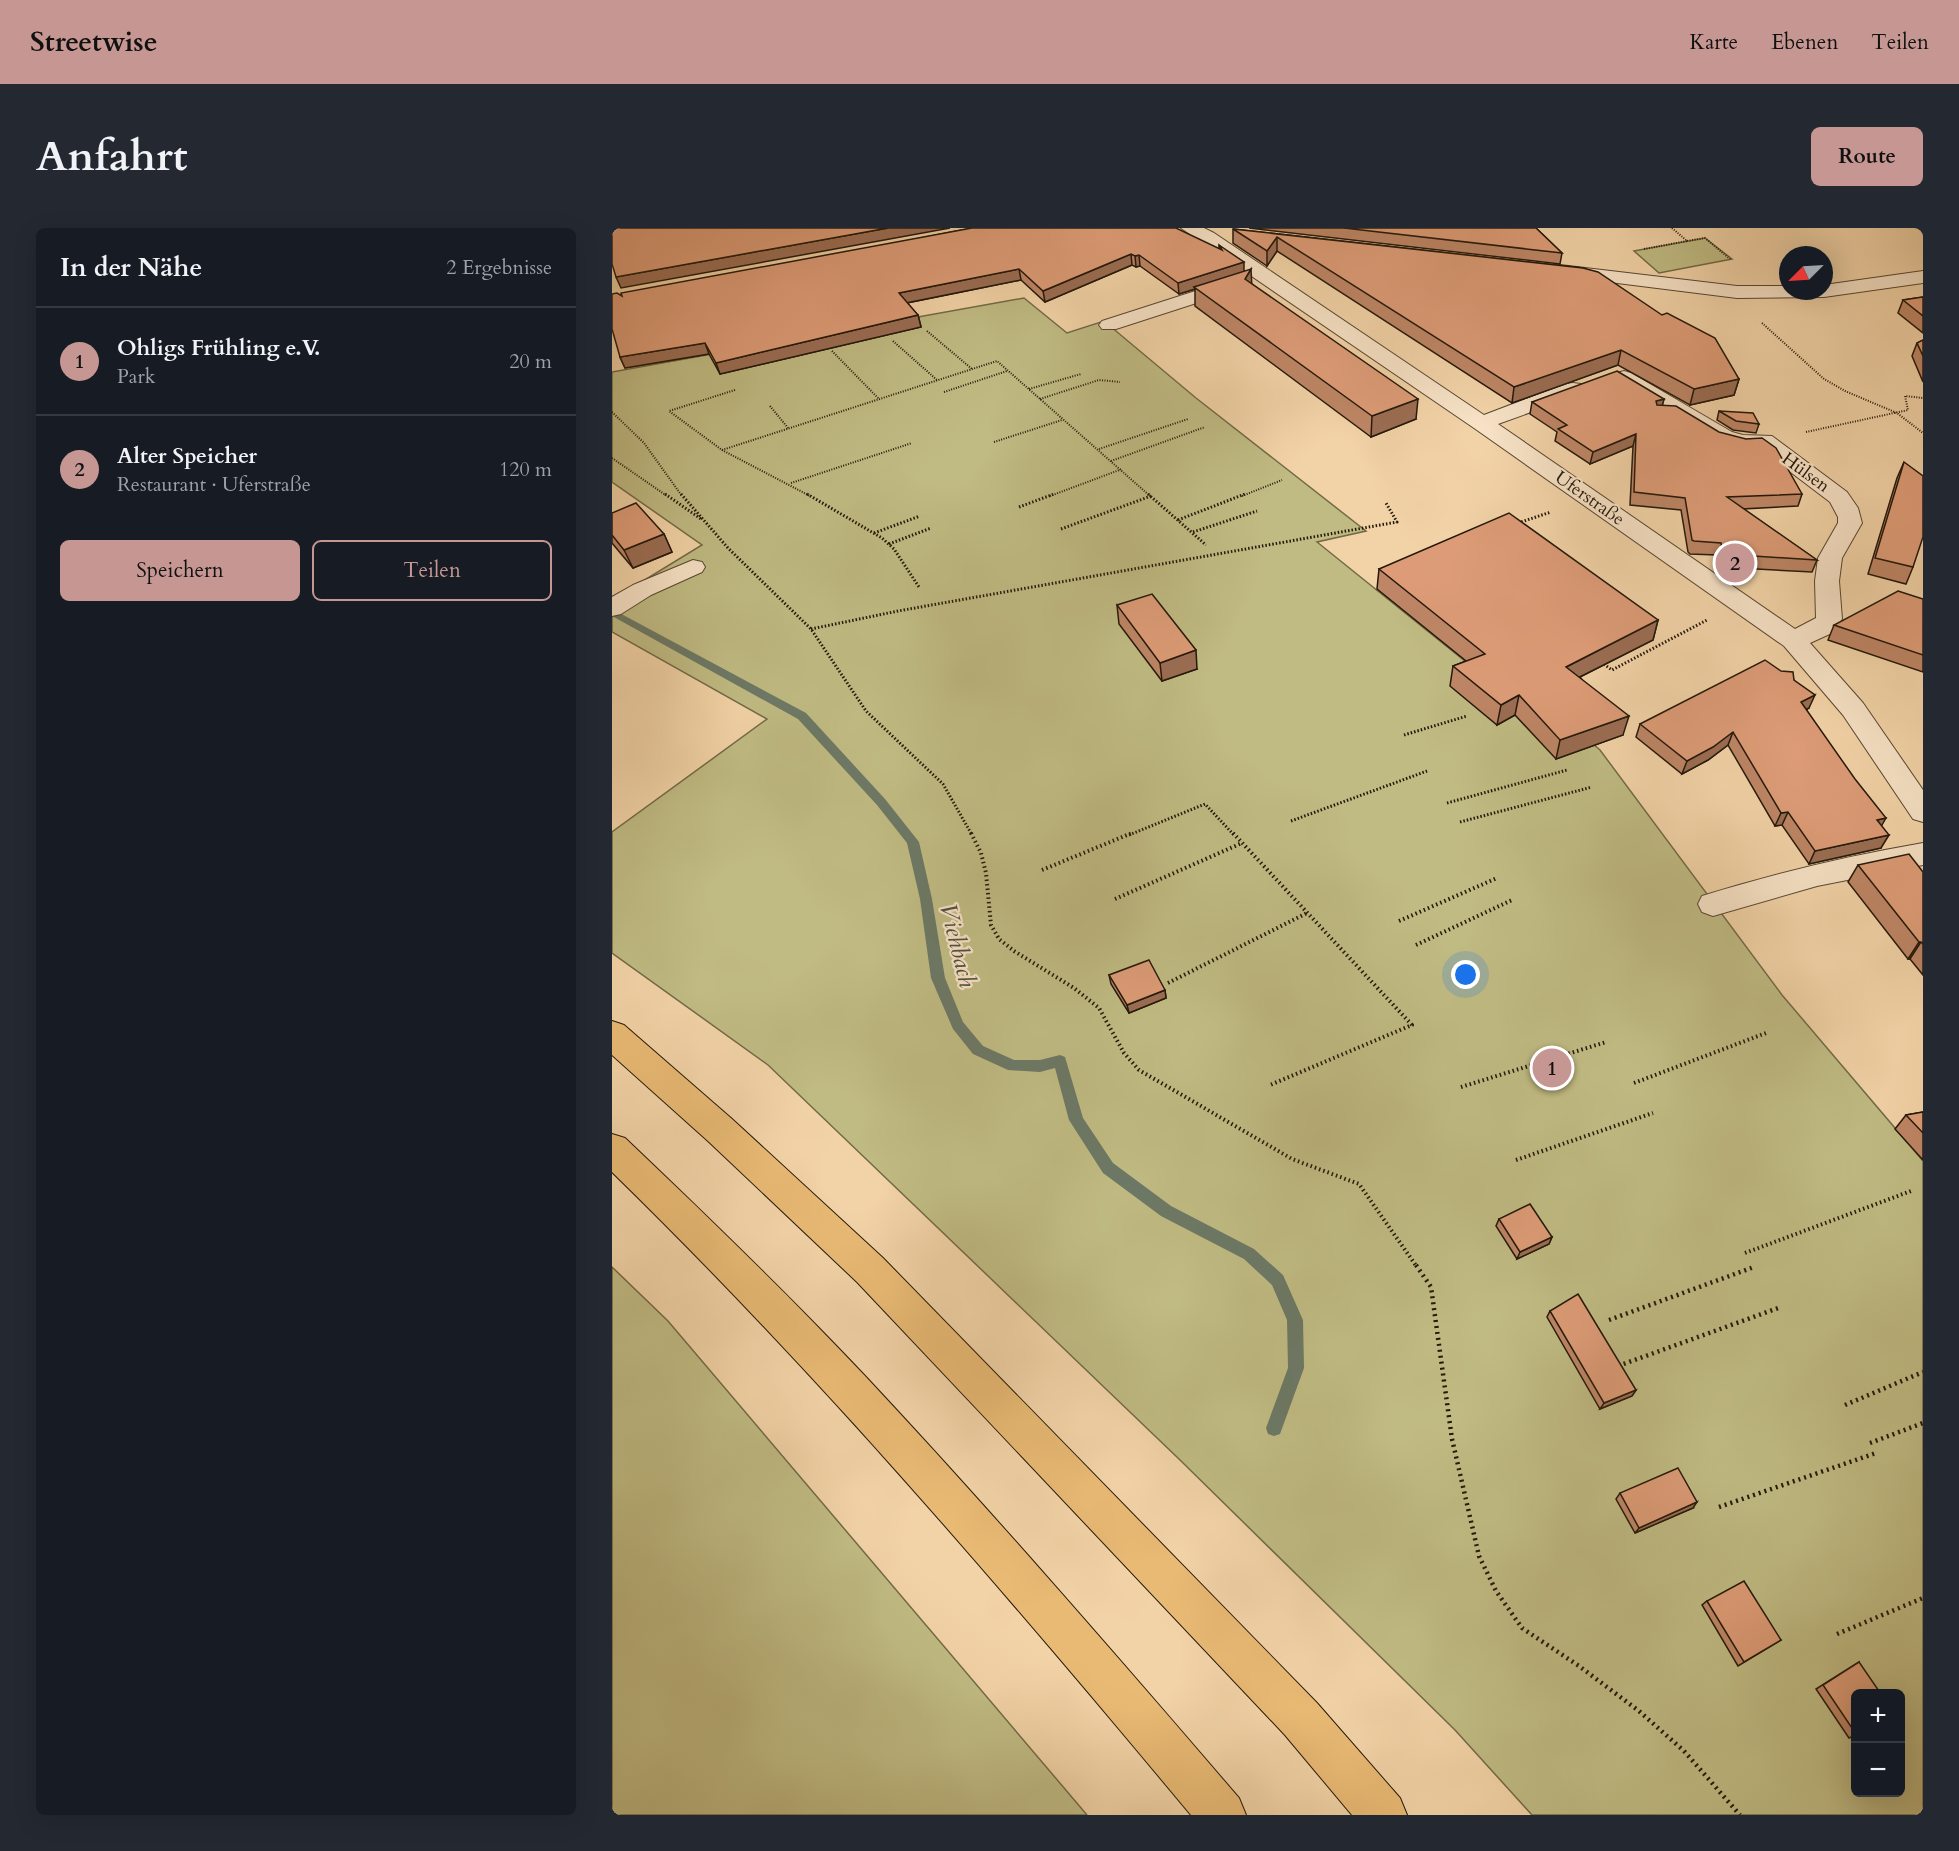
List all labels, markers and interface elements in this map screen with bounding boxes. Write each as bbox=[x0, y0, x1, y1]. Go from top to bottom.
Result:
text: Streetwise bbox=[30, 23, 158, 61]
text: Karte bbox=[1690, 28, 1738, 57]
text: Ebenen bbox=[1771, 28, 1838, 57]
text: Teilen bbox=[1871, 28, 1929, 57]
button: Route bbox=[1811, 127, 1923, 186]
text: Anfahrt bbox=[36, 128, 188, 185]
north arrow bbox=[1779, 246, 1833, 300]
text: In der Nähe bbox=[60, 250, 202, 285]
text: 2 Ergebnisse bbox=[446, 254, 552, 281]
text: Ohligs Frühling e.V. bbox=[117, 333, 320, 363]
text: 1 bbox=[74, 348, 85, 375]
text: 20 m bbox=[509, 348, 552, 375]
text: Park bbox=[117, 363, 155, 390]
text: Alter Speicher bbox=[117, 441, 257, 471]
street label: Hülsen bbox=[1777, 446, 1835, 499]
text: 2 bbox=[74, 456, 85, 483]
text: 120 m bbox=[499, 456, 552, 483]
street label: Uferstraße bbox=[1550, 465, 1630, 532]
text: Restaurant · Uferstraße bbox=[117, 471, 311, 498]
button: Speichern bbox=[60, 540, 300, 601]
button: Teilen bbox=[312, 540, 552, 601]
pin: 2 bbox=[1716, 540, 1754, 586]
water label: Viehbach bbox=[931, 899, 984, 991]
your location bbox=[1451, 960, 1480, 989]
pin: 1 bbox=[1532, 1046, 1572, 1090]
map controls bbox=[1851, 1689, 1905, 1797]
button: + bbox=[1851, 1689, 1905, 1743]
button: − bbox=[1851, 1743, 1905, 1797]

